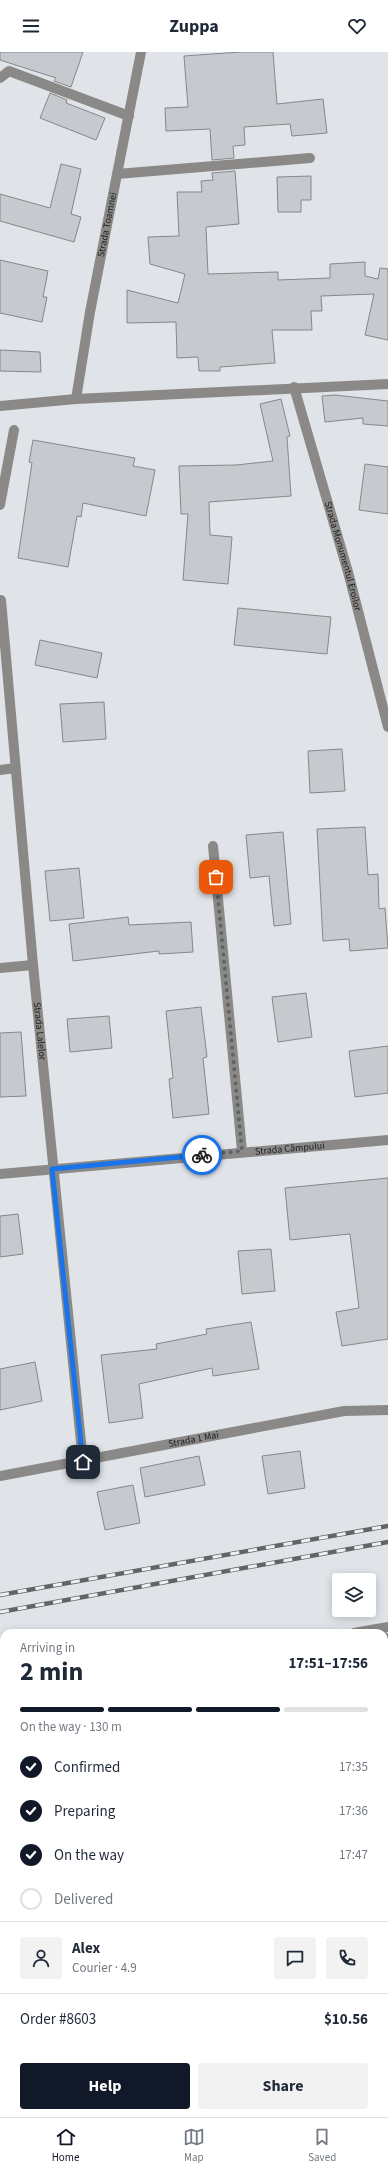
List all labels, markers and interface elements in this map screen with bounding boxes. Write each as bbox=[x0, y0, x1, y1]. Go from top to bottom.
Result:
text: Zuppa bbox=[169, 14, 219, 39]
icon: menu bbox=[20, 15, 42, 37]
icon: heart bbox=[346, 15, 368, 37]
street label: Strada Toamnei bbox=[94, 191, 120, 258]
street label: Strada Monumentul Eroilor bbox=[321, 500, 365, 613]
pin bbox=[199, 860, 233, 894]
icon: bag bbox=[205, 866, 227, 888]
street label: Strada Lalelor bbox=[30, 1002, 50, 1061]
courier bbox=[182, 1135, 222, 1175]
street label: Strada Câmpului bbox=[254, 1139, 325, 1159]
icon: bike bbox=[191, 1144, 213, 1166]
street label: Strada 1 Mai bbox=[167, 1428, 220, 1451]
pin bbox=[66, 1445, 100, 1479]
icon: home bbox=[72, 1451, 94, 1473]
map controls bbox=[332, 1573, 376, 1617]
button: layers bbox=[332, 1573, 376, 1617]
text: Arriving in bbox=[20, 1639, 75, 1657]
text: 2 min bbox=[20, 1653, 83, 1690]
text: 17:51–17:56 bbox=[288, 1653, 368, 1674]
text: On the way · 130 m bbox=[20, 1718, 122, 1736]
icon: check bbox=[20, 1756, 42, 1778]
text: Confirmed bbox=[54, 1757, 120, 1778]
text: 17:35 bbox=[339, 1758, 368, 1776]
icon: check bbox=[20, 1800, 42, 1822]
text: Preparing bbox=[54, 1801, 115, 1822]
text: 17:36 bbox=[339, 1802, 368, 1820]
icon: check bbox=[20, 1844, 42, 1866]
text: On the way bbox=[54, 1845, 124, 1866]
text: 17:47 bbox=[339, 1846, 368, 1864]
text: Delivered bbox=[54, 1889, 113, 1910]
button: person bbox=[20, 1937, 62, 1979]
button: chat bbox=[274, 1937, 316, 1979]
button: phone bbox=[326, 1937, 368, 1979]
text: Alex bbox=[72, 1938, 100, 1959]
text: Courier · 4.9 bbox=[72, 1959, 137, 1977]
text: Order #8603 bbox=[20, 2009, 96, 2030]
text: $10.56 bbox=[324, 2009, 368, 2030]
button: Help bbox=[20, 2063, 190, 2109]
button: Share bbox=[198, 2063, 368, 2109]
tab: Home bbox=[52, 2126, 79, 2165]
tab: Map bbox=[183, 2126, 205, 2165]
tab: Saved bbox=[308, 2126, 336, 2165]

